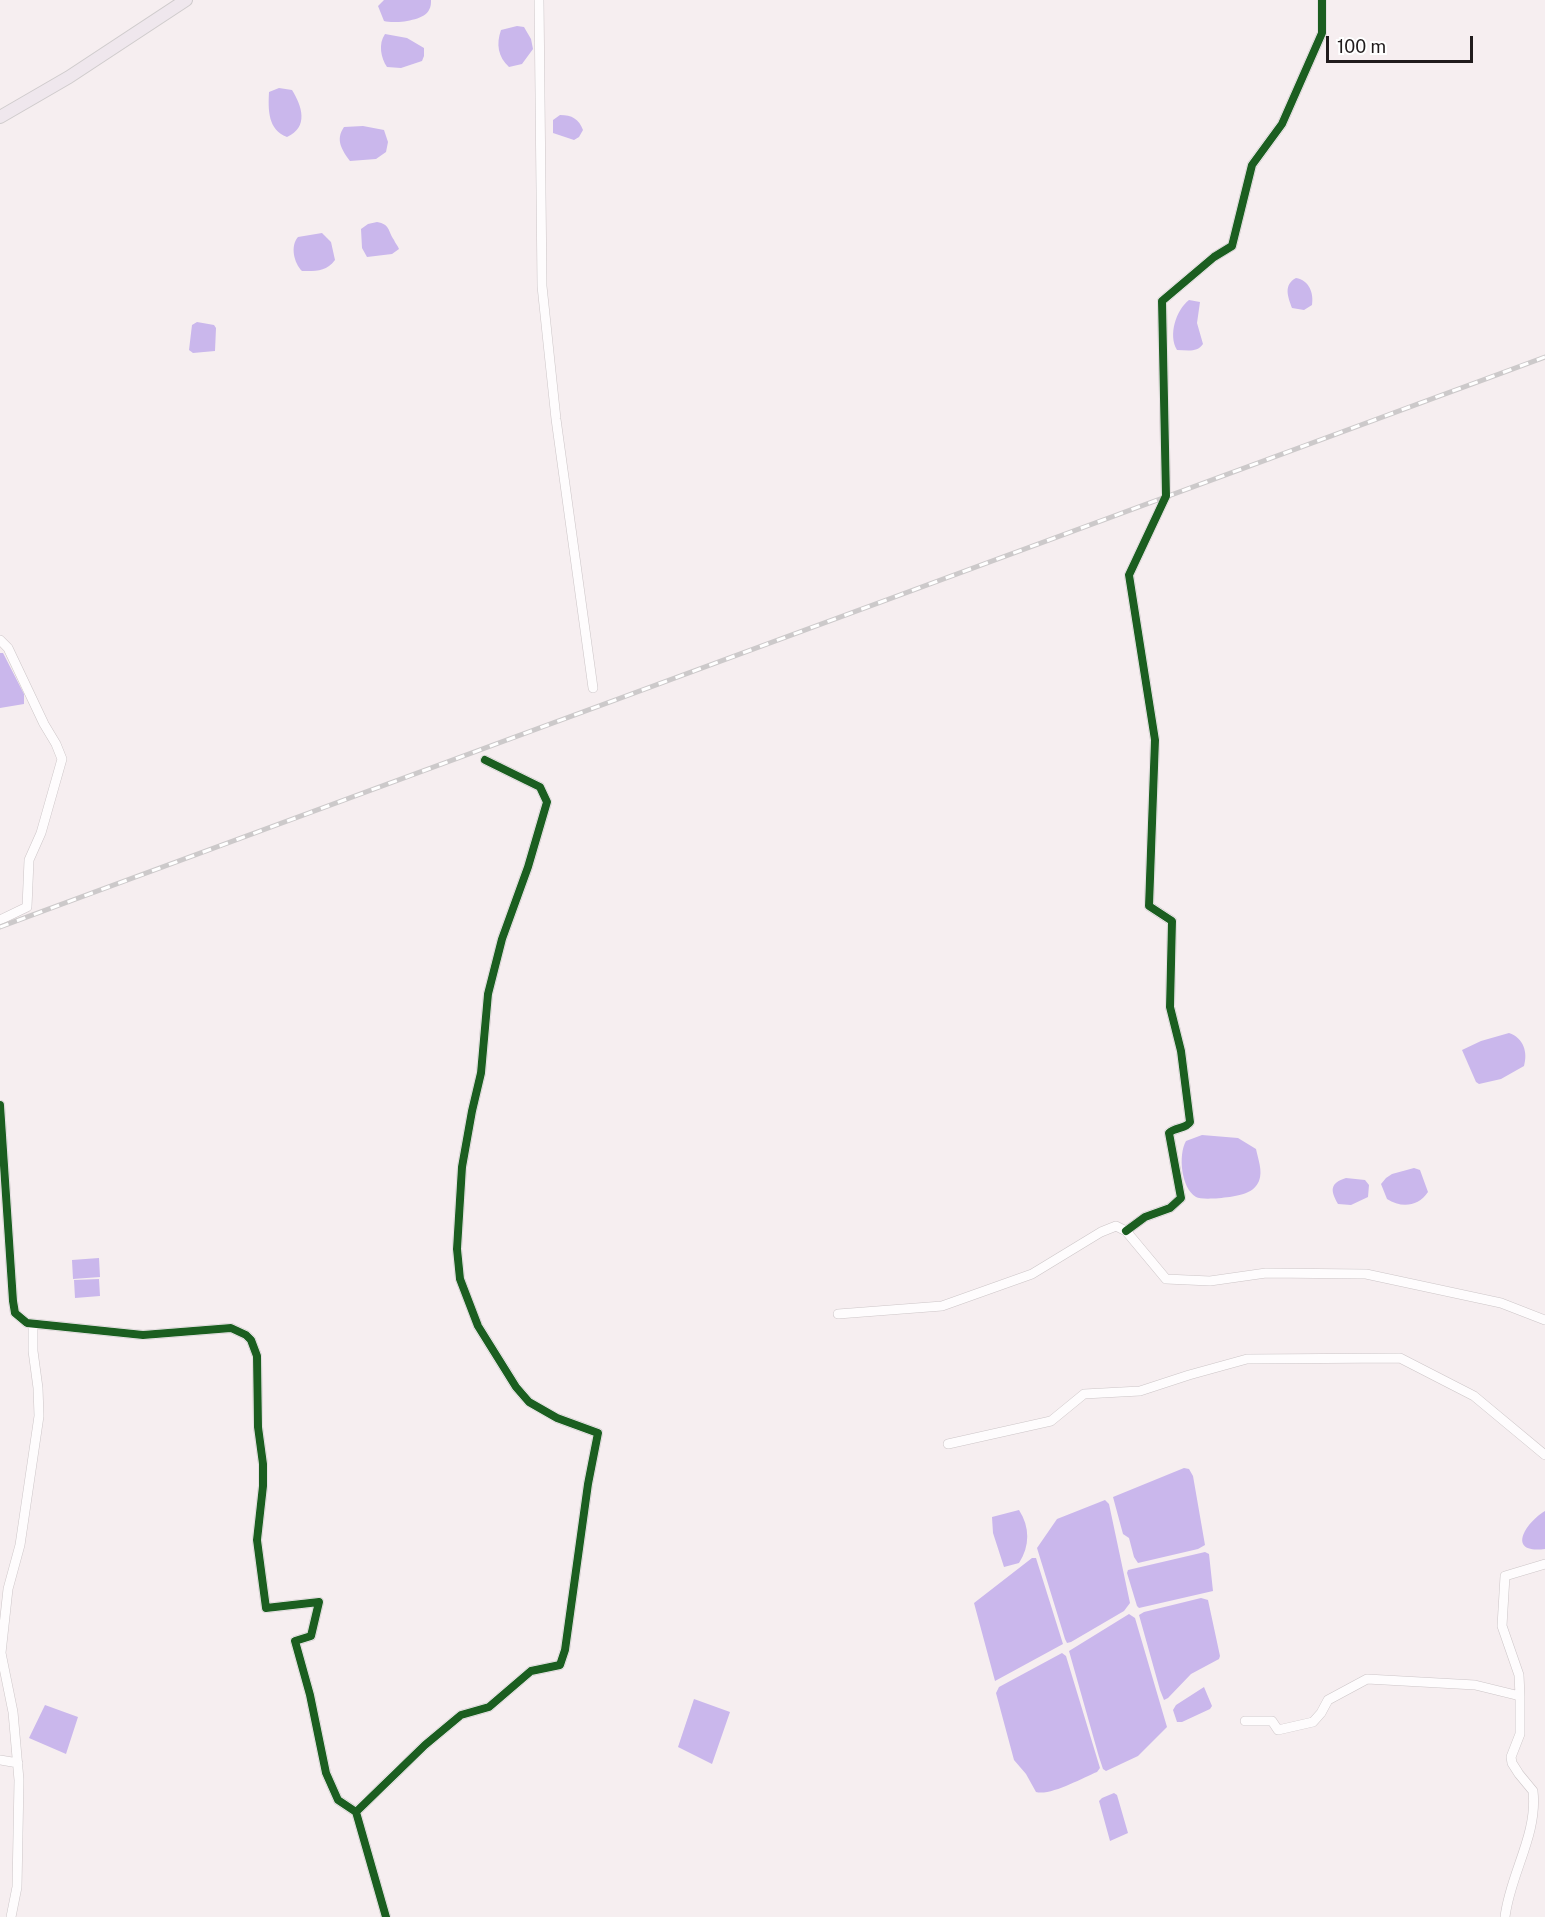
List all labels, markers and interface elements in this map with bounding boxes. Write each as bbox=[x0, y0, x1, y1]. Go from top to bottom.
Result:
scale bar bbox=[1329, 24, 1476, 62]
text: 100 m bbox=[1337, 36, 1386, 57]

